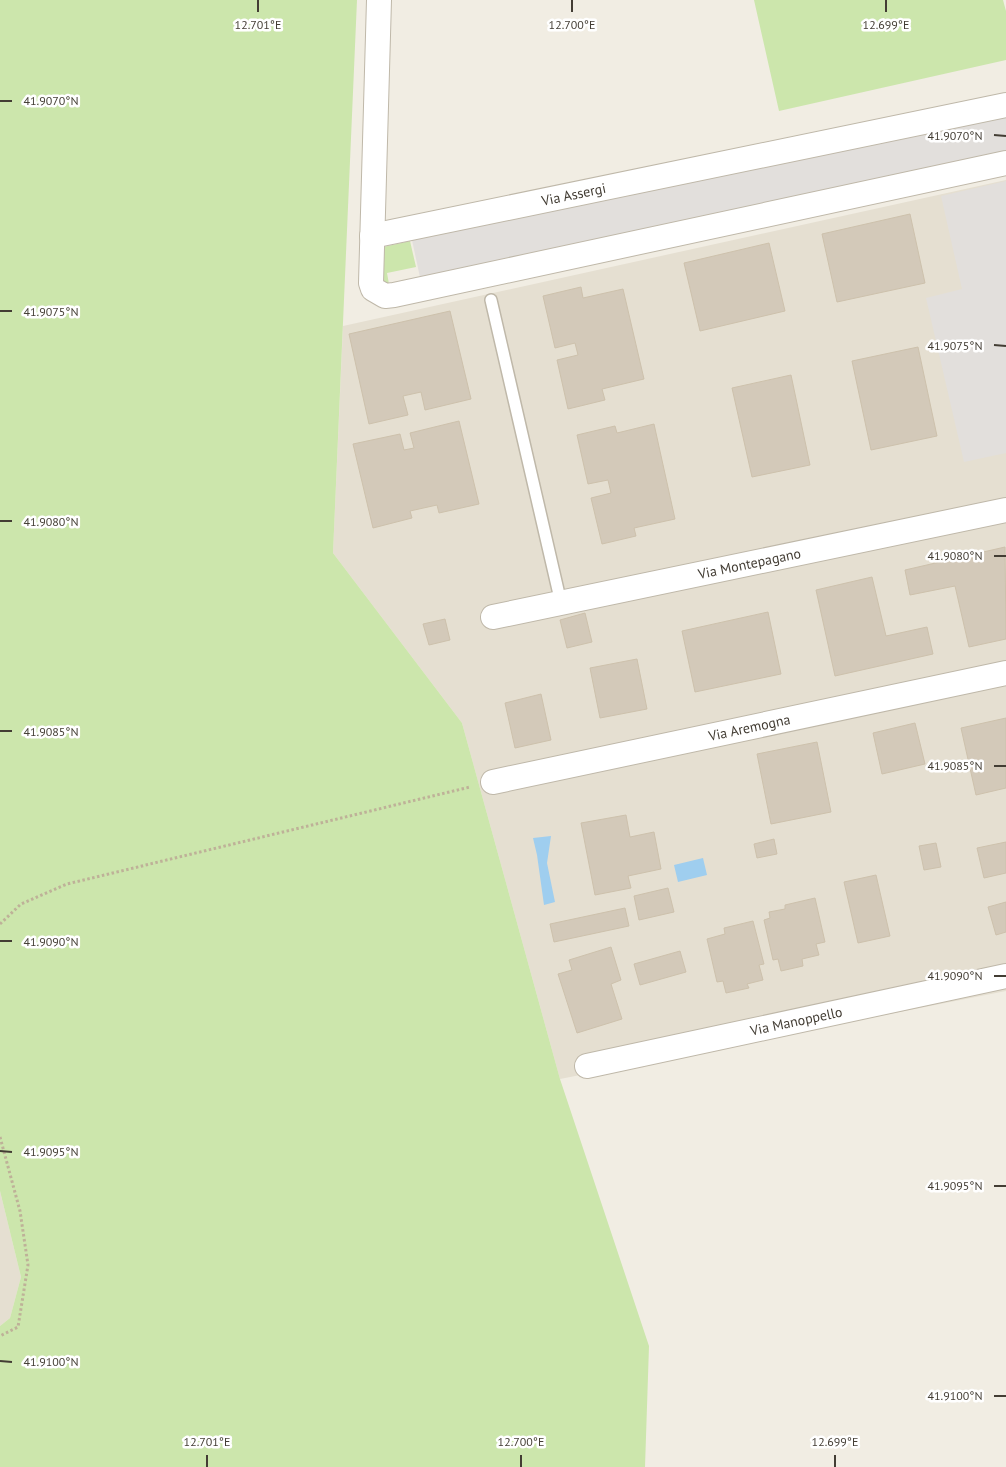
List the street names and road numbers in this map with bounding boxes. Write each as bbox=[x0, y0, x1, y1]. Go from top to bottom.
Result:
street label: Via Assergi bbox=[539, 179, 607, 210]
street label: Via Montepagano bbox=[695, 544, 803, 583]
street label: Via Aremogna bbox=[706, 710, 792, 745]
street label: Via Manoppello bbox=[748, 1002, 844, 1040]

